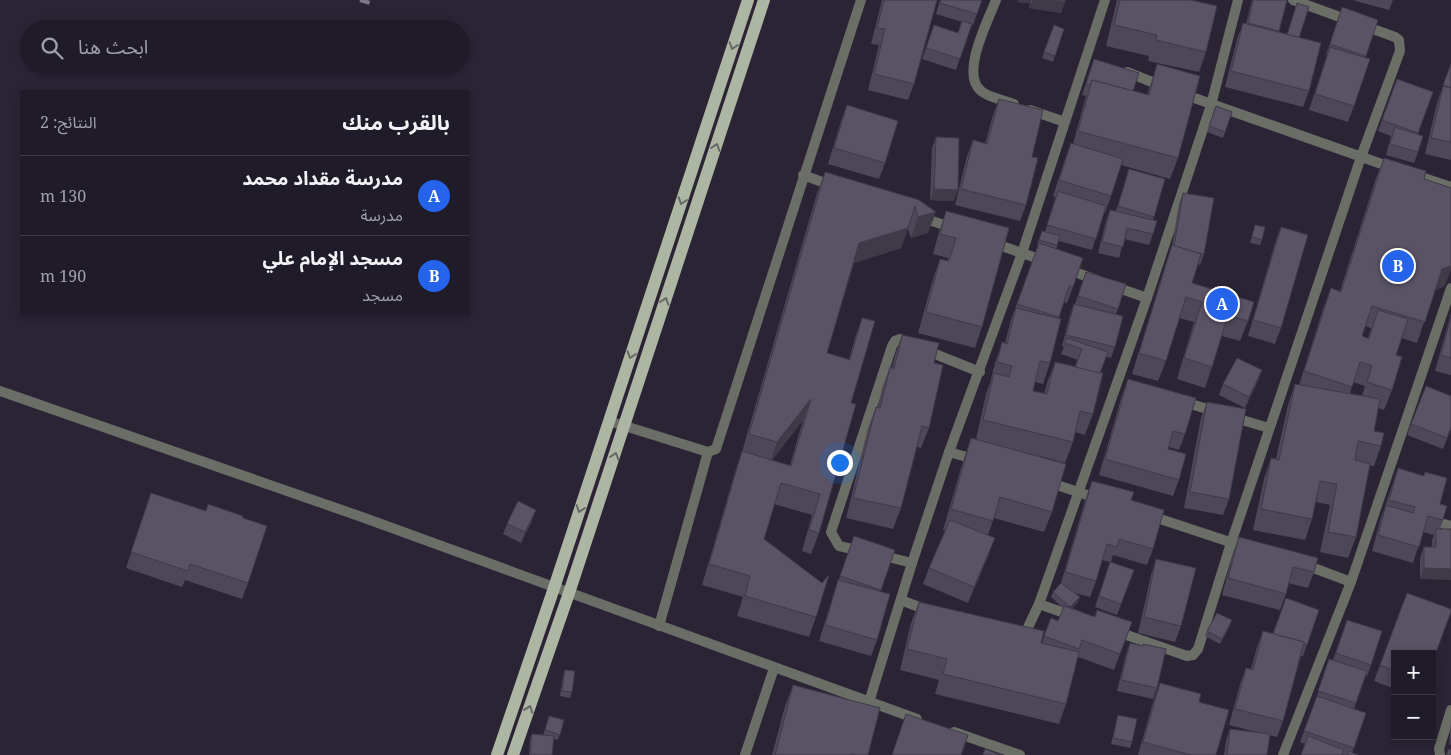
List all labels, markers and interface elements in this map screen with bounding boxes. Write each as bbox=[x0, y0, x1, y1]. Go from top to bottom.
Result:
search box bbox=[20, 20, 470, 75]
icon: search bbox=[38, 34, 66, 62]
text: ابحث هنا bbox=[78, 34, 148, 60]
one-way arrow bbox=[729, 42, 739, 50]
text: بالقرب منك bbox=[342, 108, 450, 136]
text: النتائج: 2 bbox=[40, 111, 96, 133]
one-way arrow bbox=[710, 143, 720, 151]
text: مدرسة مقداد محمد bbox=[242, 165, 403, 191]
text: 130 m bbox=[40, 185, 86, 207]
text: A bbox=[428, 185, 440, 207]
one-way arrow bbox=[678, 196, 688, 204]
text: مدرسة bbox=[360, 204, 403, 226]
text: مسجد الإمام علي bbox=[262, 245, 403, 271]
pin: B bbox=[1382, 247, 1414, 285]
text: 190 m bbox=[40, 265, 86, 287]
text: B bbox=[429, 265, 439, 287]
text: مسجد bbox=[362, 284, 403, 306]
pin: A bbox=[1206, 285, 1238, 323]
one-way arrow bbox=[660, 297, 670, 306]
one-way arrow bbox=[627, 350, 637, 358]
your location bbox=[827, 450, 853, 476]
one-way arrow bbox=[609, 452, 619, 460]
one-way arrow bbox=[576, 505, 586, 513]
map controls bbox=[1391, 650, 1436, 740]
button: + bbox=[1391, 650, 1436, 695]
button: − bbox=[1391, 695, 1436, 740]
one-way arrow bbox=[523, 705, 533, 714]

